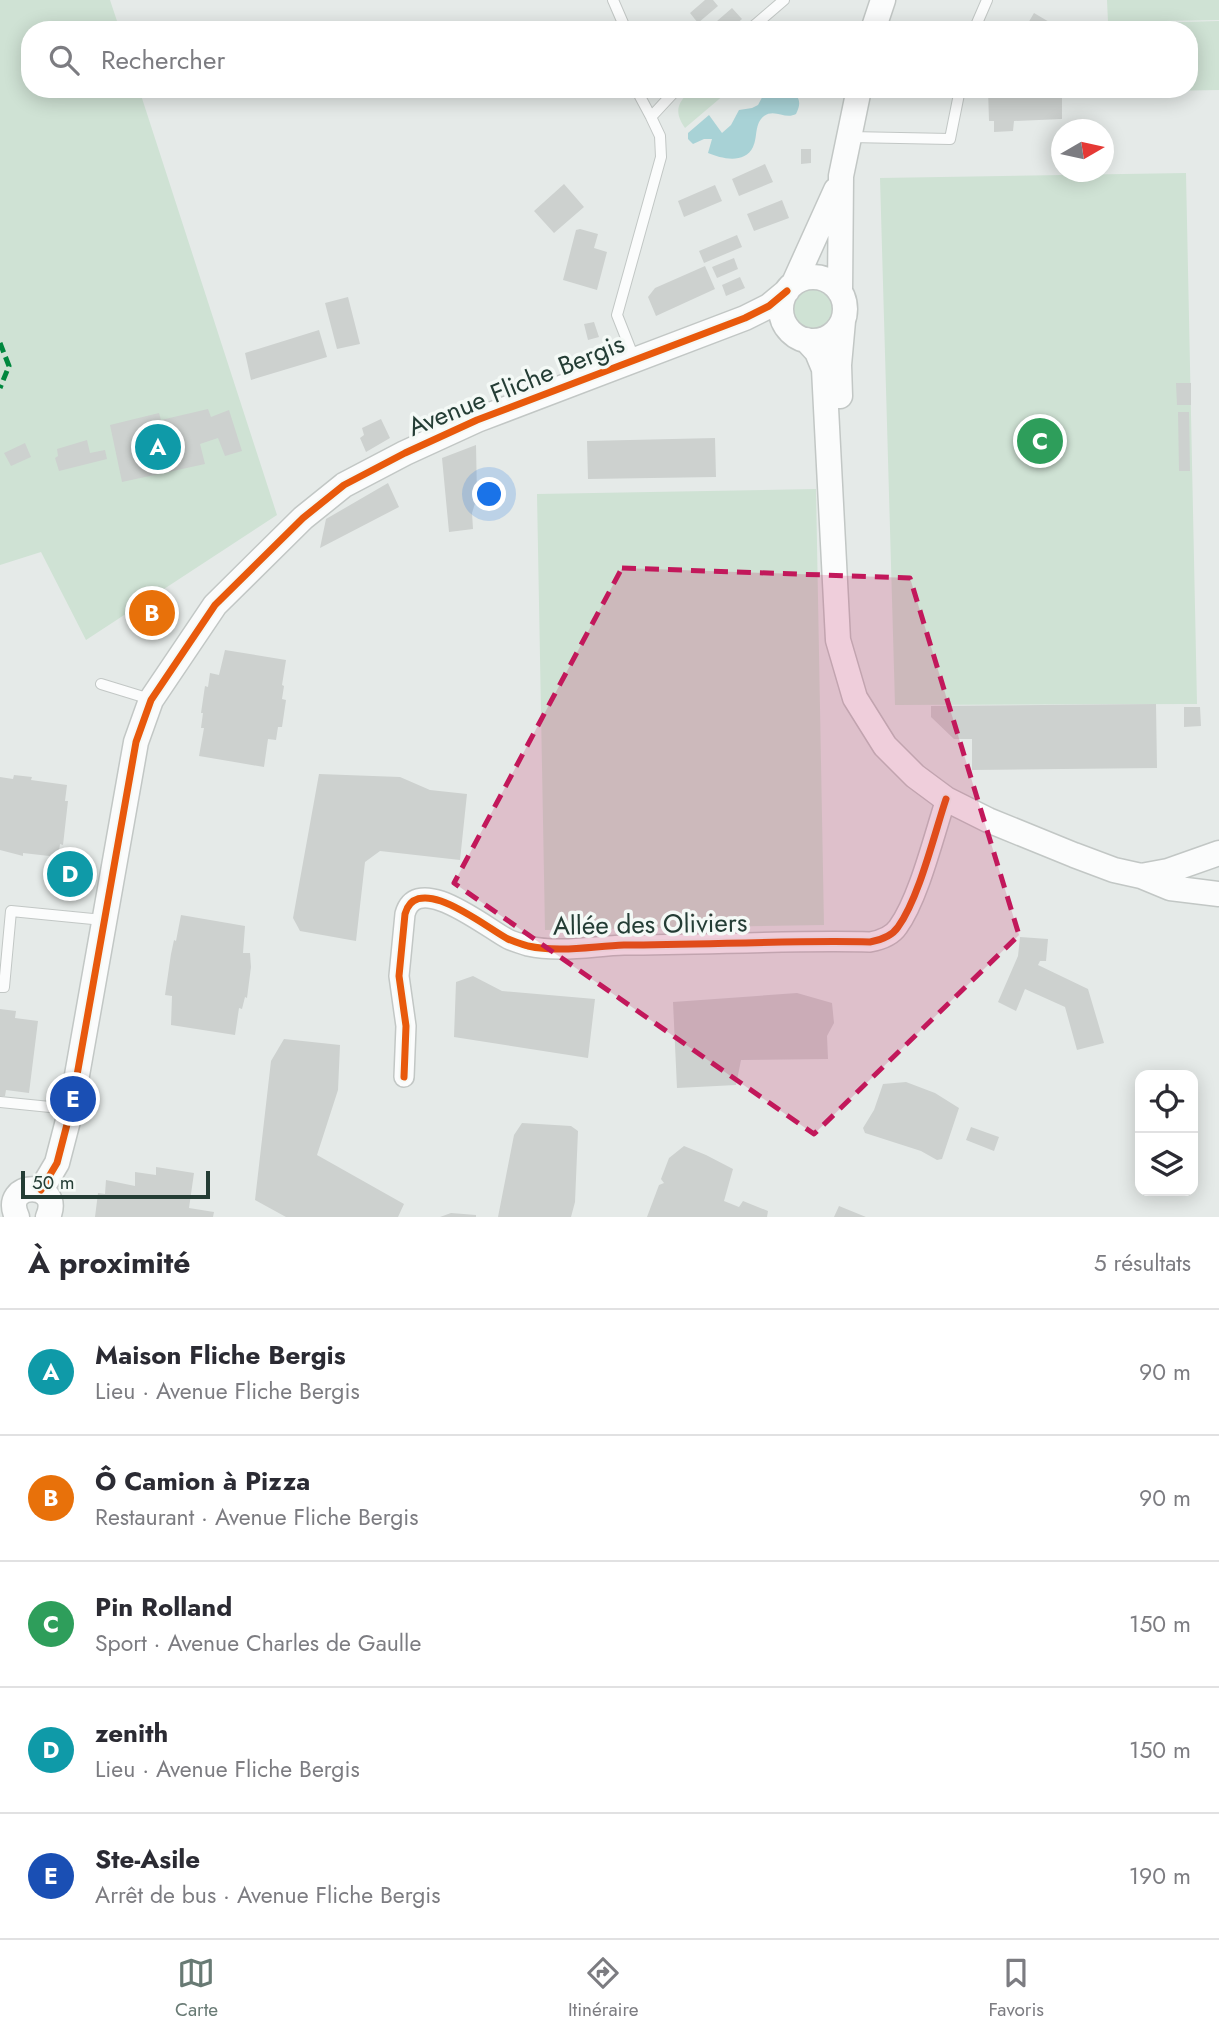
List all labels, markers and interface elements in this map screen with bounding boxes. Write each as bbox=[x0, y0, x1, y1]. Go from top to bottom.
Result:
search box bbox=[21, 21, 1198, 98]
icon: search bbox=[45, 41, 83, 79]
text: Rechercher bbox=[101, 41, 225, 79]
north arrow bbox=[1051, 119, 1114, 182]
street label: Avenue Fliche Bergis bbox=[402, 324, 630, 446]
pin: C bbox=[1017, 415, 1063, 467]
pin: A bbox=[135, 421, 181, 473]
your location bbox=[472, 477, 506, 511]
pin: B bbox=[129, 587, 175, 639]
pin: D bbox=[47, 848, 93, 900]
street label: Allée des Oliviers bbox=[552, 903, 748, 945]
map controls bbox=[1135, 1070, 1198, 1196]
button: locate bbox=[1135, 1070, 1198, 1133]
pin: E bbox=[50, 1073, 96, 1125]
button: layers bbox=[1135, 1133, 1198, 1196]
scale bar bbox=[21, 1168, 210, 1200]
text: 50 m bbox=[32, 1169, 75, 1196]
text: À proximité bbox=[28, 1241, 191, 1284]
text: 5 résultats bbox=[1094, 1246, 1191, 1280]
text: Maison Fliche Bergis bbox=[95, 1336, 346, 1374]
text: A bbox=[43, 1355, 59, 1389]
text: 90 m bbox=[1139, 1355, 1191, 1389]
text: Lieu · Avenue Fliche Bergis bbox=[95, 1374, 360, 1408]
text: Ô Camion à Pizza bbox=[95, 1462, 310, 1500]
text: B bbox=[43, 1481, 59, 1515]
text: 90 m bbox=[1139, 1481, 1191, 1515]
text: Restaurant · Avenue Fliche Bergis bbox=[95, 1500, 419, 1534]
text: Pin Rolland bbox=[95, 1588, 232, 1626]
text: C bbox=[43, 1607, 59, 1641]
text: 150 m bbox=[1129, 1607, 1191, 1641]
text: Sport · Avenue Charles de Gaulle bbox=[95, 1626, 421, 1660]
text: zenith bbox=[95, 1714, 168, 1752]
text: D bbox=[43, 1733, 59, 1767]
text: 150 m bbox=[1129, 1733, 1191, 1767]
text: Lieu · Avenue Fliche Bergis bbox=[95, 1752, 360, 1786]
text: Ste-Asile bbox=[95, 1840, 200, 1878]
text: E bbox=[44, 1859, 58, 1893]
text: 190 m bbox=[1129, 1859, 1191, 1893]
text: Arrêt de bus · Avenue Fliche Bergis bbox=[95, 1878, 441, 1912]
tab: Carte bbox=[175, 1954, 218, 2023]
tab: Itinéraire bbox=[568, 1954, 638, 2023]
tab: Favoris bbox=[988, 1954, 1044, 2023]

